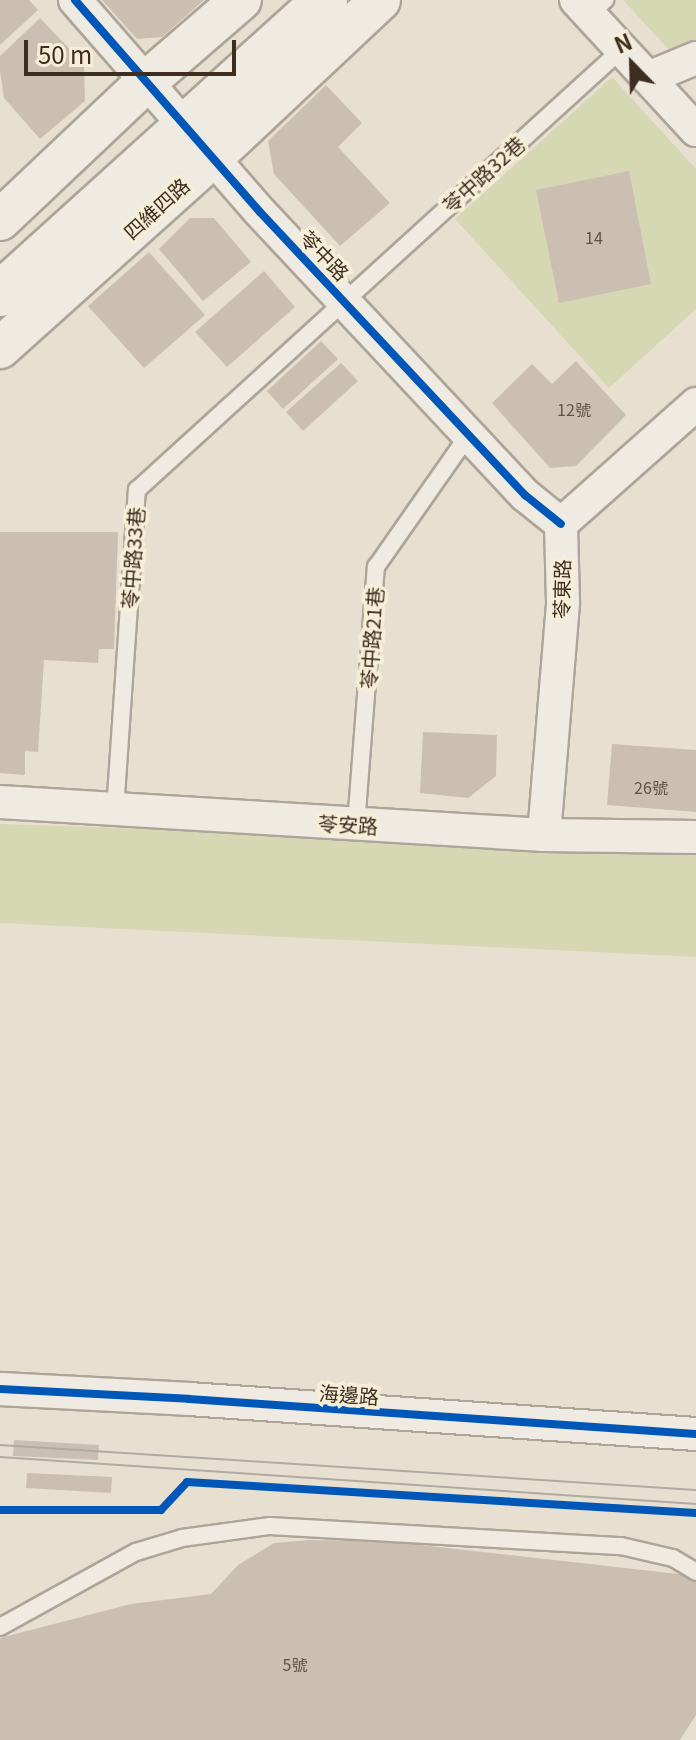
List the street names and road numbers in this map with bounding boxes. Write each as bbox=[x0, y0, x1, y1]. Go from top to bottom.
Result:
street label: 苓中路32巷 bbox=[437, 131, 529, 217]
street label: 四維四路 bbox=[118, 172, 194, 244]
street label: 苓中路 bbox=[296, 225, 354, 285]
street label: 苓中路33巷 bbox=[116, 506, 148, 610]
street label: 苓東路 bbox=[548, 559, 574, 619]
street label: 苓中路21巷 bbox=[355, 586, 387, 690]
street label: 苓安路 bbox=[317, 810, 379, 838]
street label: 海邊路 bbox=[318, 1380, 380, 1408]

